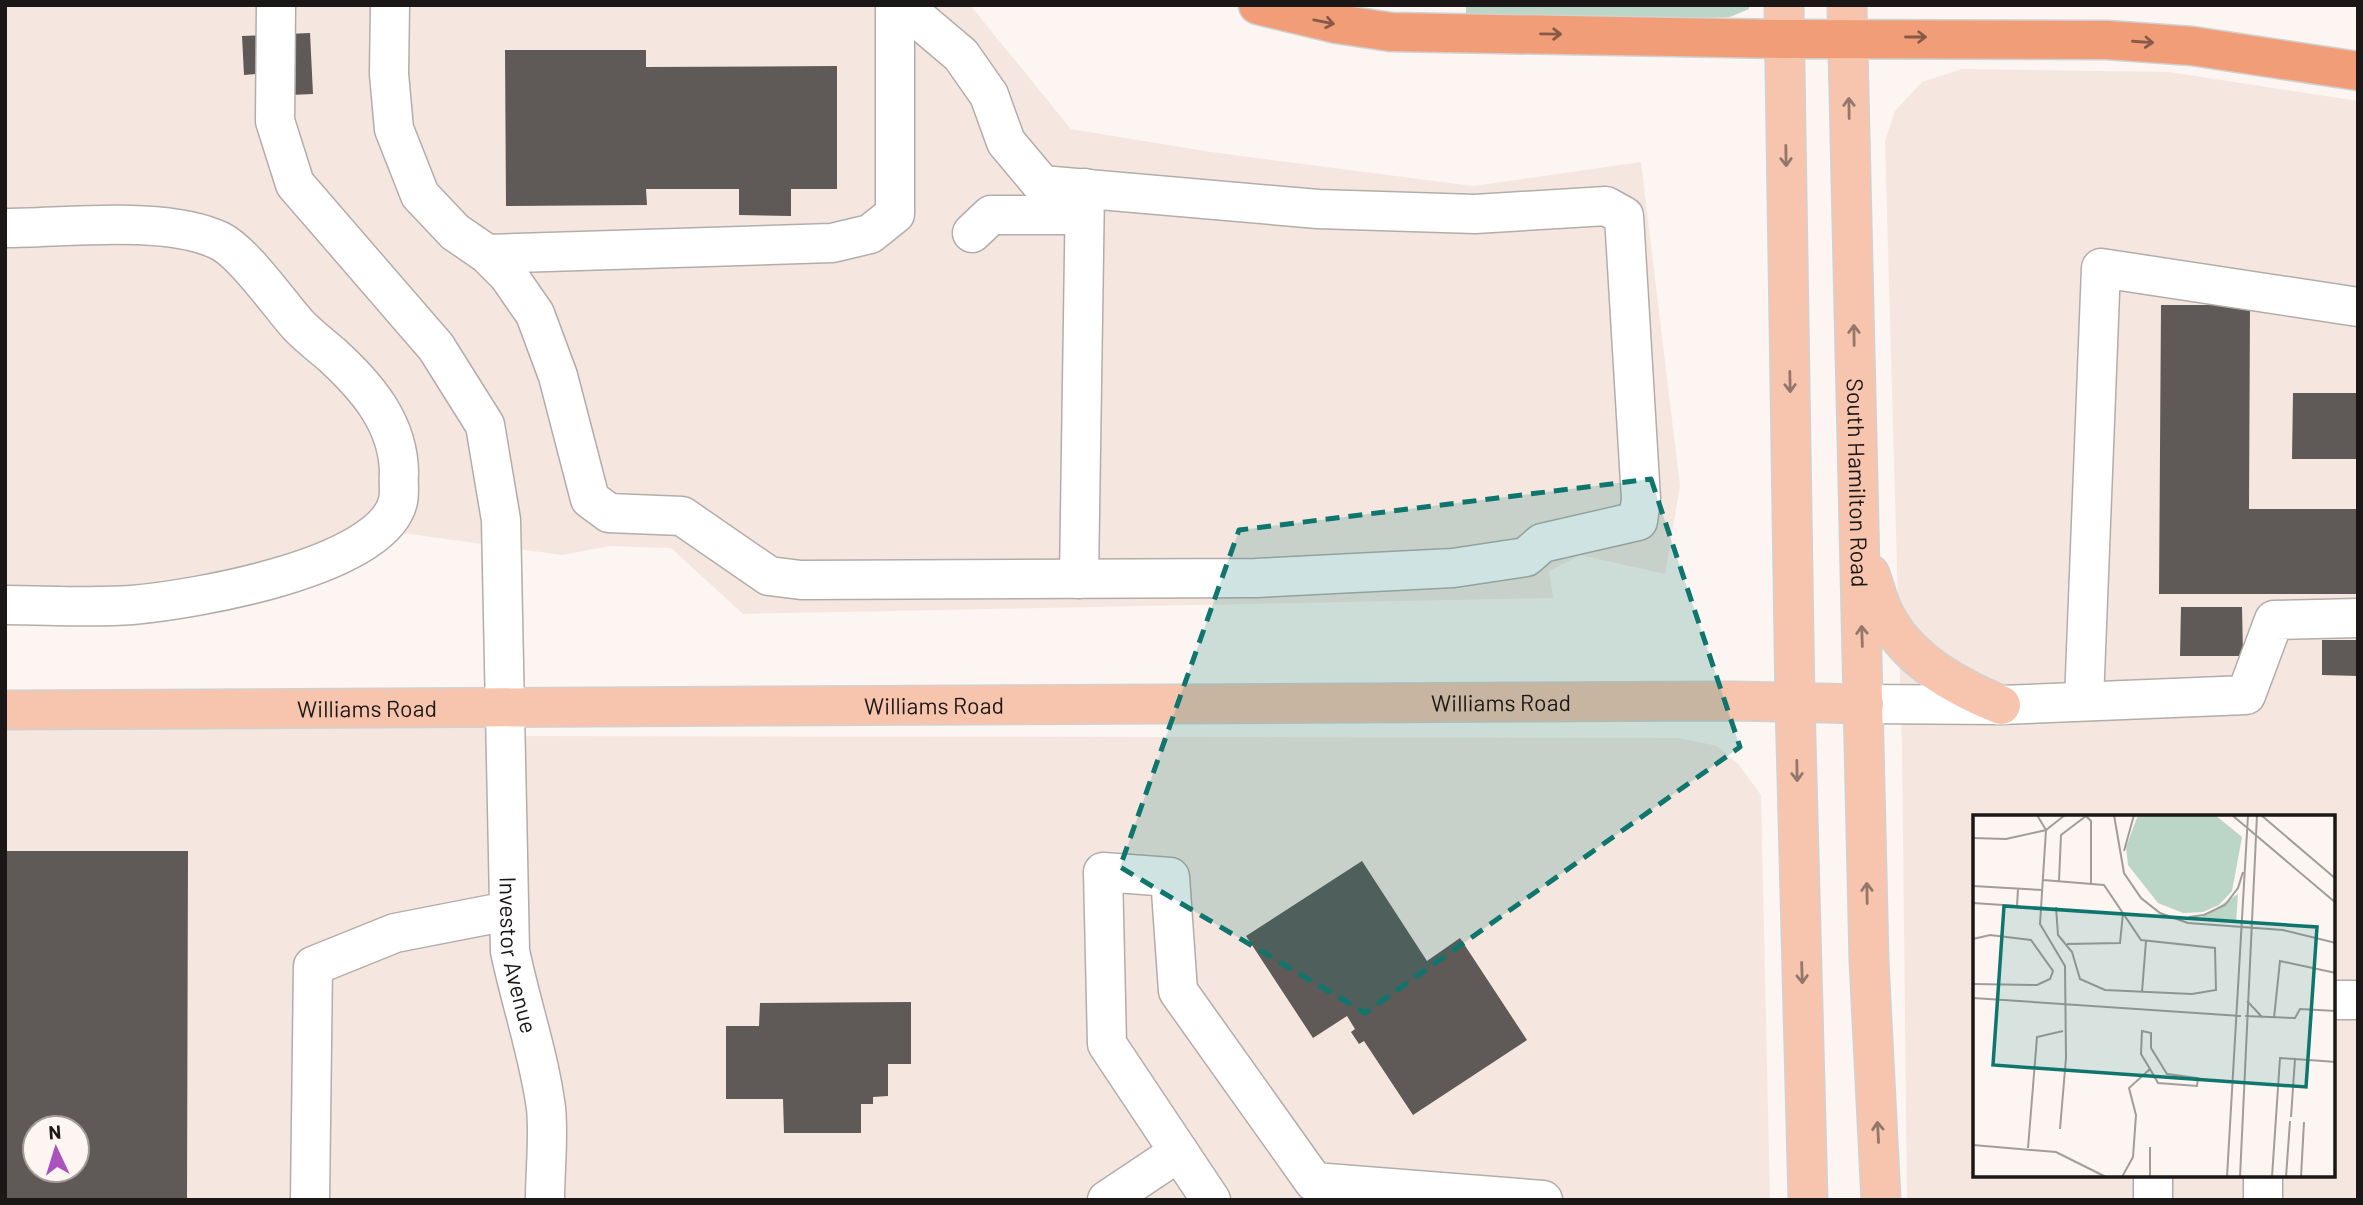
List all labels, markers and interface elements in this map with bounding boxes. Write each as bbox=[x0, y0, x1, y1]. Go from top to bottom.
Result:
one-way arrow bbox=[1312, 15, 1335, 29]
one-way arrow bbox=[1539, 27, 1562, 41]
one-way arrow bbox=[1904, 30, 1927, 44]
one-way arrow bbox=[2131, 36, 2154, 49]
one-way arrow bbox=[1842, 96, 1856, 119]
one-way arrow bbox=[1779, 144, 1793, 167]
one-way arrow bbox=[1847, 324, 1861, 347]
one-way arrow bbox=[1783, 370, 1797, 393]
street label: South Hamilton Road bbox=[1842, 378, 1874, 588]
one-way arrow bbox=[1855, 625, 1868, 648]
street label: Williams Road bbox=[1431, 688, 1571, 717]
street label: Williams Road bbox=[864, 691, 1004, 720]
street label: Williams Road bbox=[297, 694, 437, 722]
one-way arrow bbox=[1790, 759, 1804, 782]
inset map bbox=[1973, 815, 2335, 1177]
street label: Investor Avenue bbox=[494, 876, 544, 1036]
one-way arrow bbox=[1861, 882, 1874, 905]
one-way arrow bbox=[1795, 961, 1809, 984]
north arrow bbox=[21, 1114, 91, 1184]
text: N bbox=[48, 1120, 62, 1143]
one-way arrow bbox=[1871, 1120, 1884, 1143]

